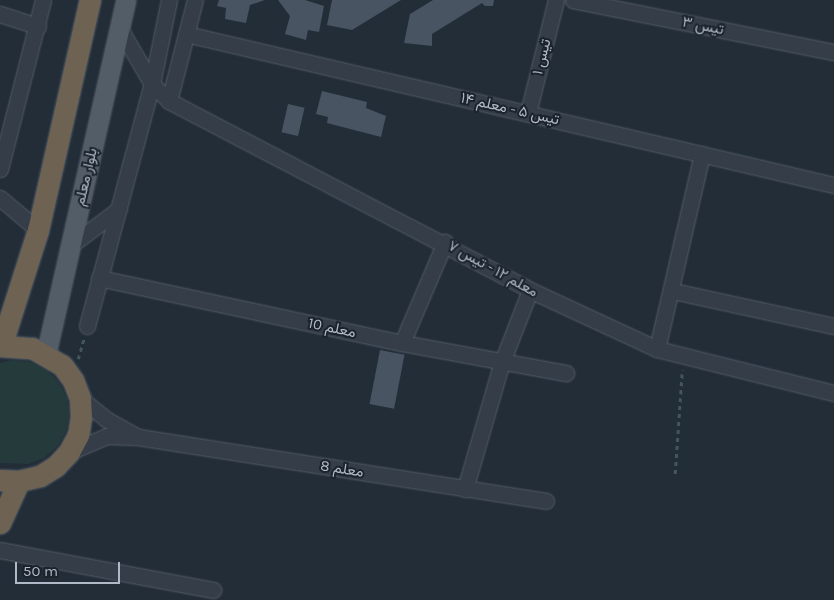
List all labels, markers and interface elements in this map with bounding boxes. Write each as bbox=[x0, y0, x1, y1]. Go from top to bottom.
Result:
street label: تیس ۳ bbox=[681, 13, 725, 39]
street label: تیس ۱ bbox=[529, 37, 555, 77]
street label: تیس ۵ - معلم ۱۴ bbox=[459, 89, 561, 129]
street label: بلوار معلم bbox=[71, 146, 101, 208]
street label: معلم ۱۲ - تیس ۷ bbox=[445, 237, 541, 301]
street label: معلم 10 bbox=[307, 314, 357, 342]
street label: معلم 8 bbox=[319, 457, 365, 481]
scale bar bbox=[18, 552, 122, 584]
text: 50 m bbox=[23, 562, 58, 580]

